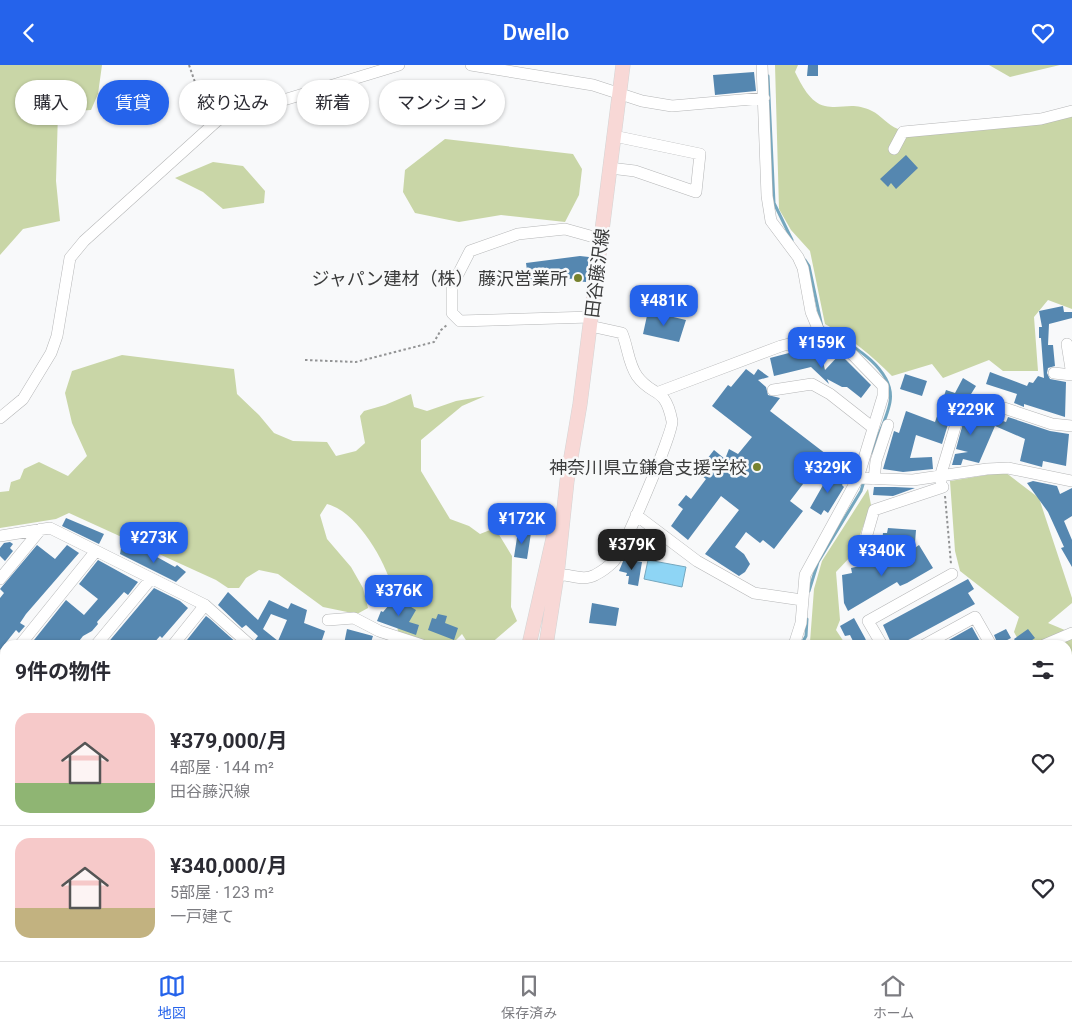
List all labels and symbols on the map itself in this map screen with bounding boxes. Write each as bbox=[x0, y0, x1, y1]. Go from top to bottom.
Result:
street label: 田谷藤沢線 bbox=[581, 227, 613, 319]
place label: ジャパン建材（株） 藤沢営業所 bbox=[312, 268, 568, 289]
marker: ジャパン建材（株） 藤沢営業所 bbox=[572, 272, 584, 284]
pin: ¥481K bbox=[629, 285, 699, 327]
pin: ¥159K bbox=[787, 327, 857, 369]
pin: ¥229K bbox=[936, 393, 1006, 436]
pin: ¥329K bbox=[793, 451, 863, 494]
place label: 神奈川県立鎌倉支援学校 bbox=[549, 457, 747, 478]
marker: 神奈川県立鎌倉支援学校 bbox=[751, 461, 763, 473]
pin: ¥172K bbox=[487, 503, 557, 545]
pin: ¥273K bbox=[119, 521, 189, 564]
pin: ¥379K bbox=[597, 529, 667, 571]
pin: ¥340K bbox=[847, 535, 917, 577]
pin: ¥376K bbox=[364, 575, 434, 617]

